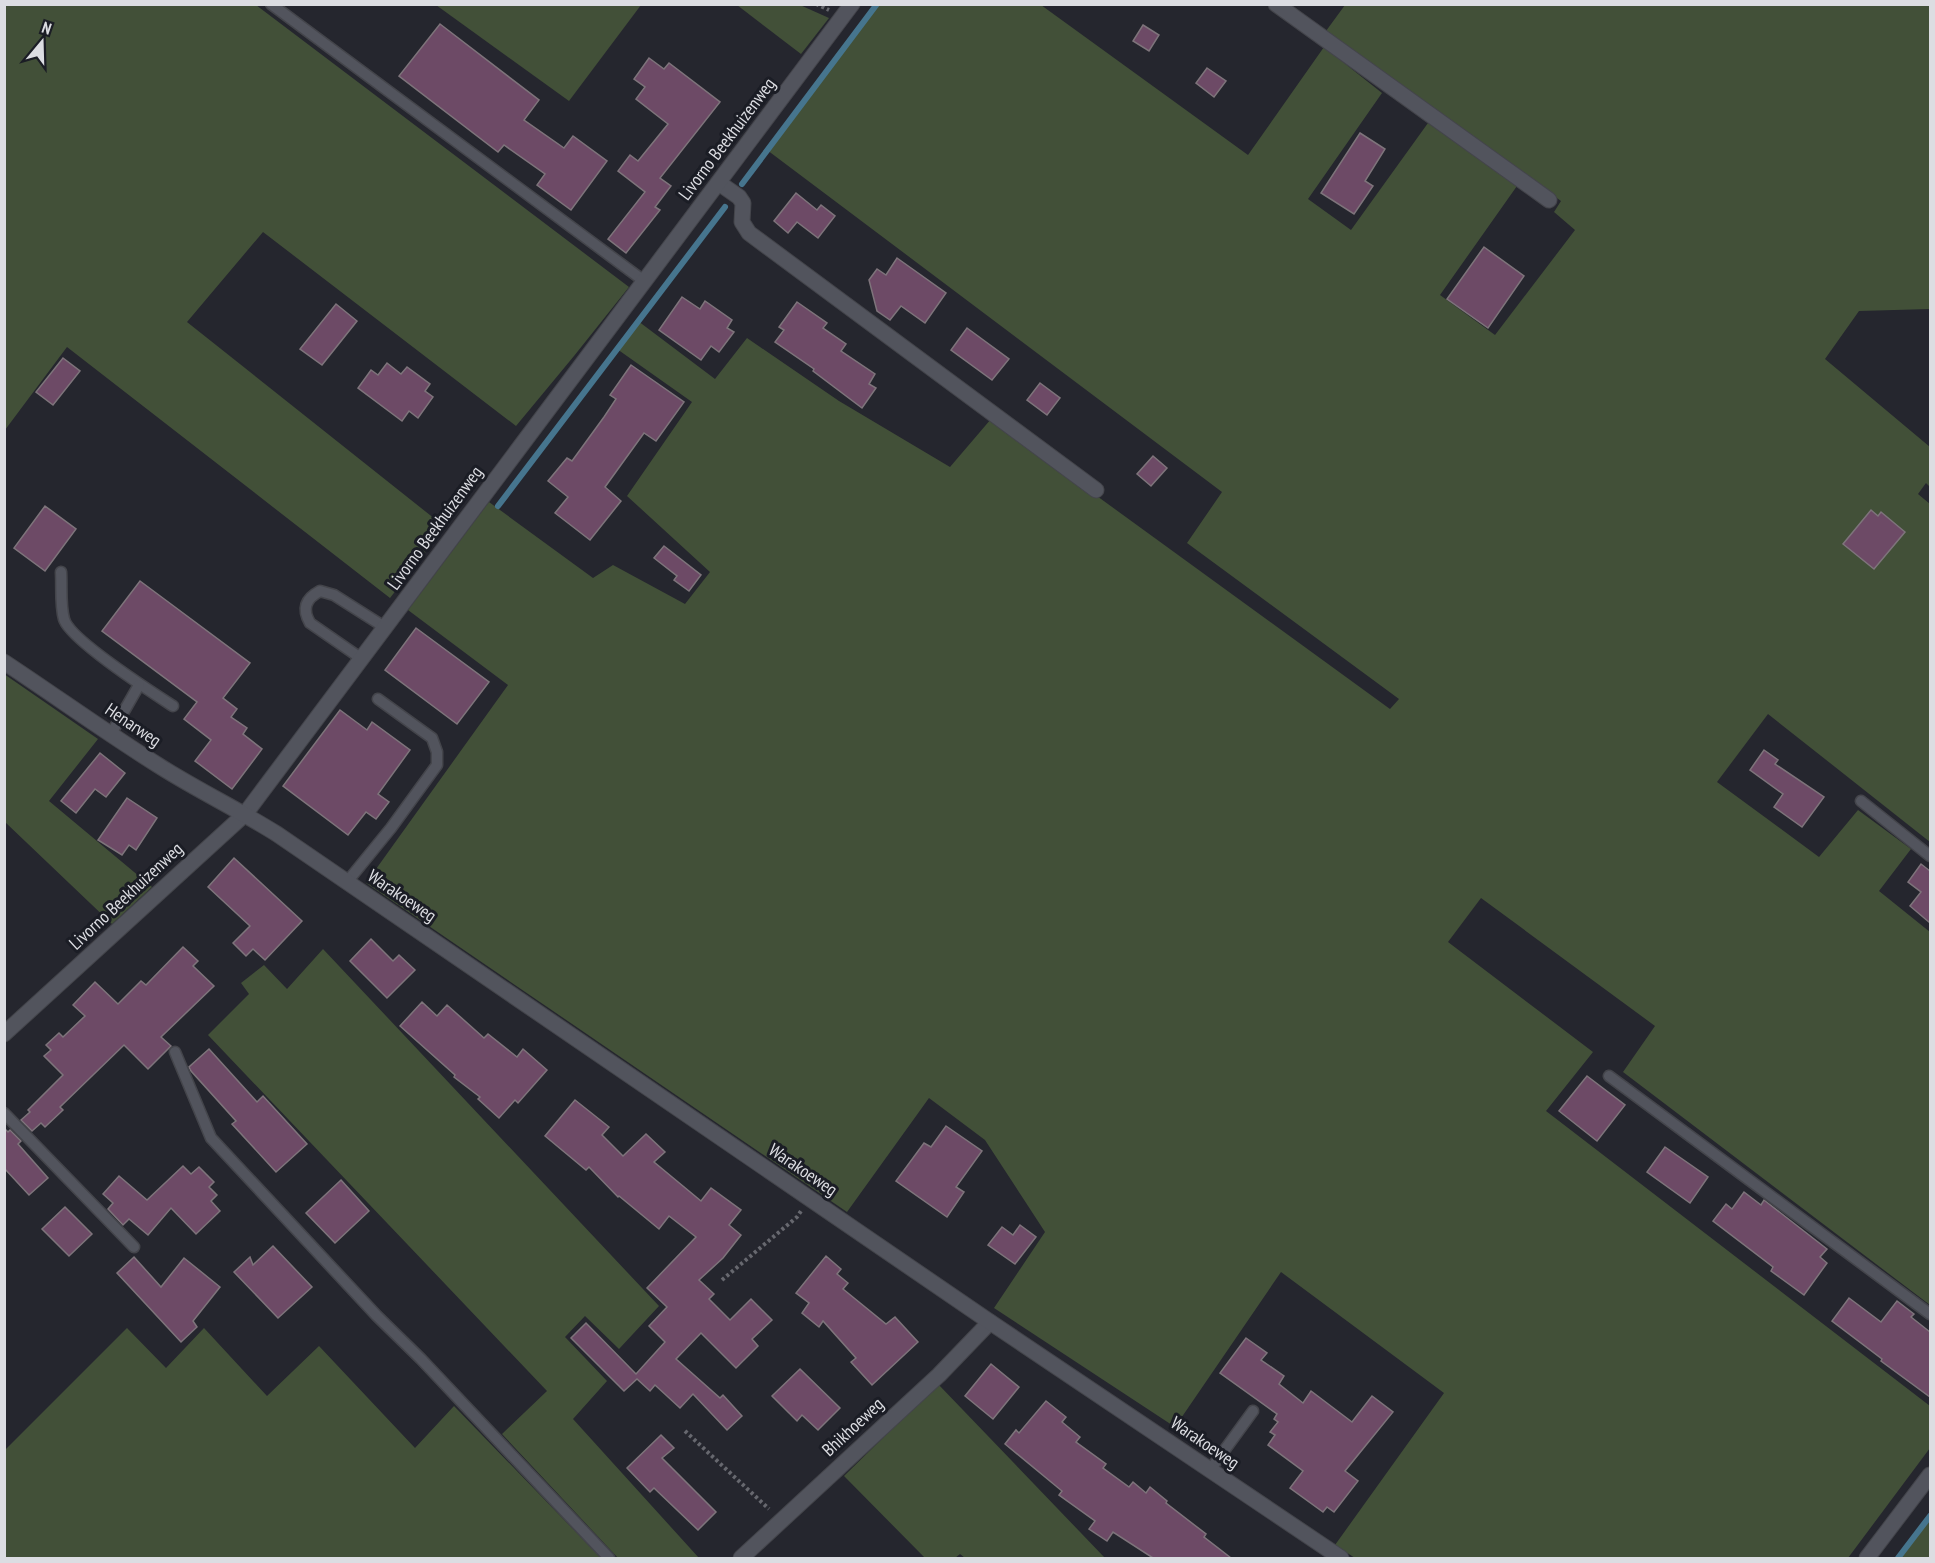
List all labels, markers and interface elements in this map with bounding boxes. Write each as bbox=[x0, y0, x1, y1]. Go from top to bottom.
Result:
north arrow bbox=[12, 12, 72, 72]
text: N bbox=[40, 17, 54, 39]
street label: Livorno Beekhuizenweg bbox=[673, 73, 780, 205]
street label: Livorno Beekhuizenweg bbox=[382, 461, 487, 594]
street label: Henarweg bbox=[101, 698, 166, 752]
street label: Livorno Beekhuizenweg bbox=[64, 837, 187, 954]
street label: Warakoeweg bbox=[363, 864, 441, 927]
street label: Warakoeweg bbox=[764, 1138, 842, 1201]
street label: Bhikhoeweg bbox=[817, 1392, 888, 1461]
street label: Warakoeweg bbox=[1166, 1411, 1244, 1474]

